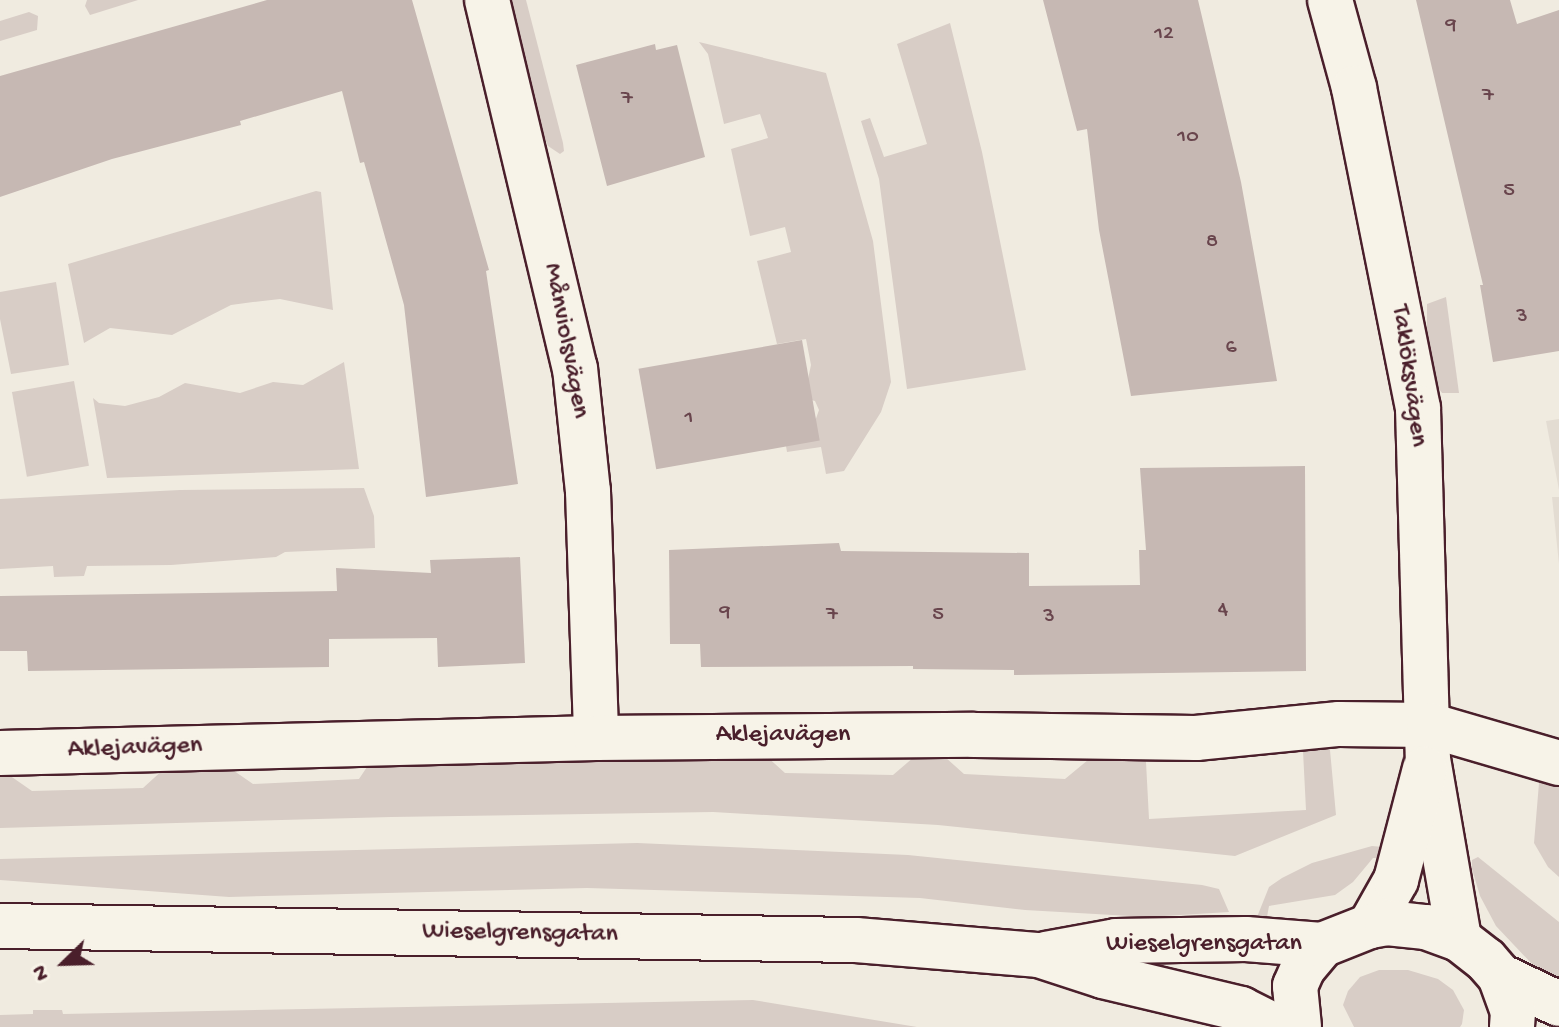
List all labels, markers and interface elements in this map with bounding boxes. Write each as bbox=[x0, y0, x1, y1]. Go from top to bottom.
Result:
house number: 9 bbox=[1445, 14, 1457, 40]
house number: 12 bbox=[1154, 22, 1174, 48]
house number: 7 bbox=[1482, 84, 1494, 110]
house number: 7 bbox=[621, 87, 633, 113]
house number: 10 bbox=[1177, 125, 1199, 151]
house number: 5 bbox=[1503, 179, 1515, 205]
house number: 8 bbox=[1206, 230, 1218, 256]
street label: Månviolsvägen bbox=[535, 261, 595, 421]
street label: Taklöksvägen bbox=[1383, 303, 1433, 449]
house number: 3 bbox=[1516, 305, 1528, 331]
house number: 6 bbox=[1225, 336, 1237, 362]
house number: 1 bbox=[685, 406, 693, 432]
house number: 4 bbox=[1218, 598, 1228, 624]
house number: 9 bbox=[719, 601, 731, 627]
house number: 7 bbox=[826, 603, 838, 629]
house number: 5 bbox=[932, 603, 944, 629]
house number: 3 bbox=[1043, 605, 1055, 631]
street label: Aklejavägen bbox=[716, 720, 850, 752]
street label: Aklejavägen bbox=[67, 731, 203, 767]
street label: Wieselgrensgatan bbox=[422, 917, 618, 951]
north arrow bbox=[24, 923, 104, 1003]
street label: Wieselgrensgatan bbox=[1106, 929, 1302, 961]
text: N bbox=[27, 961, 57, 984]

